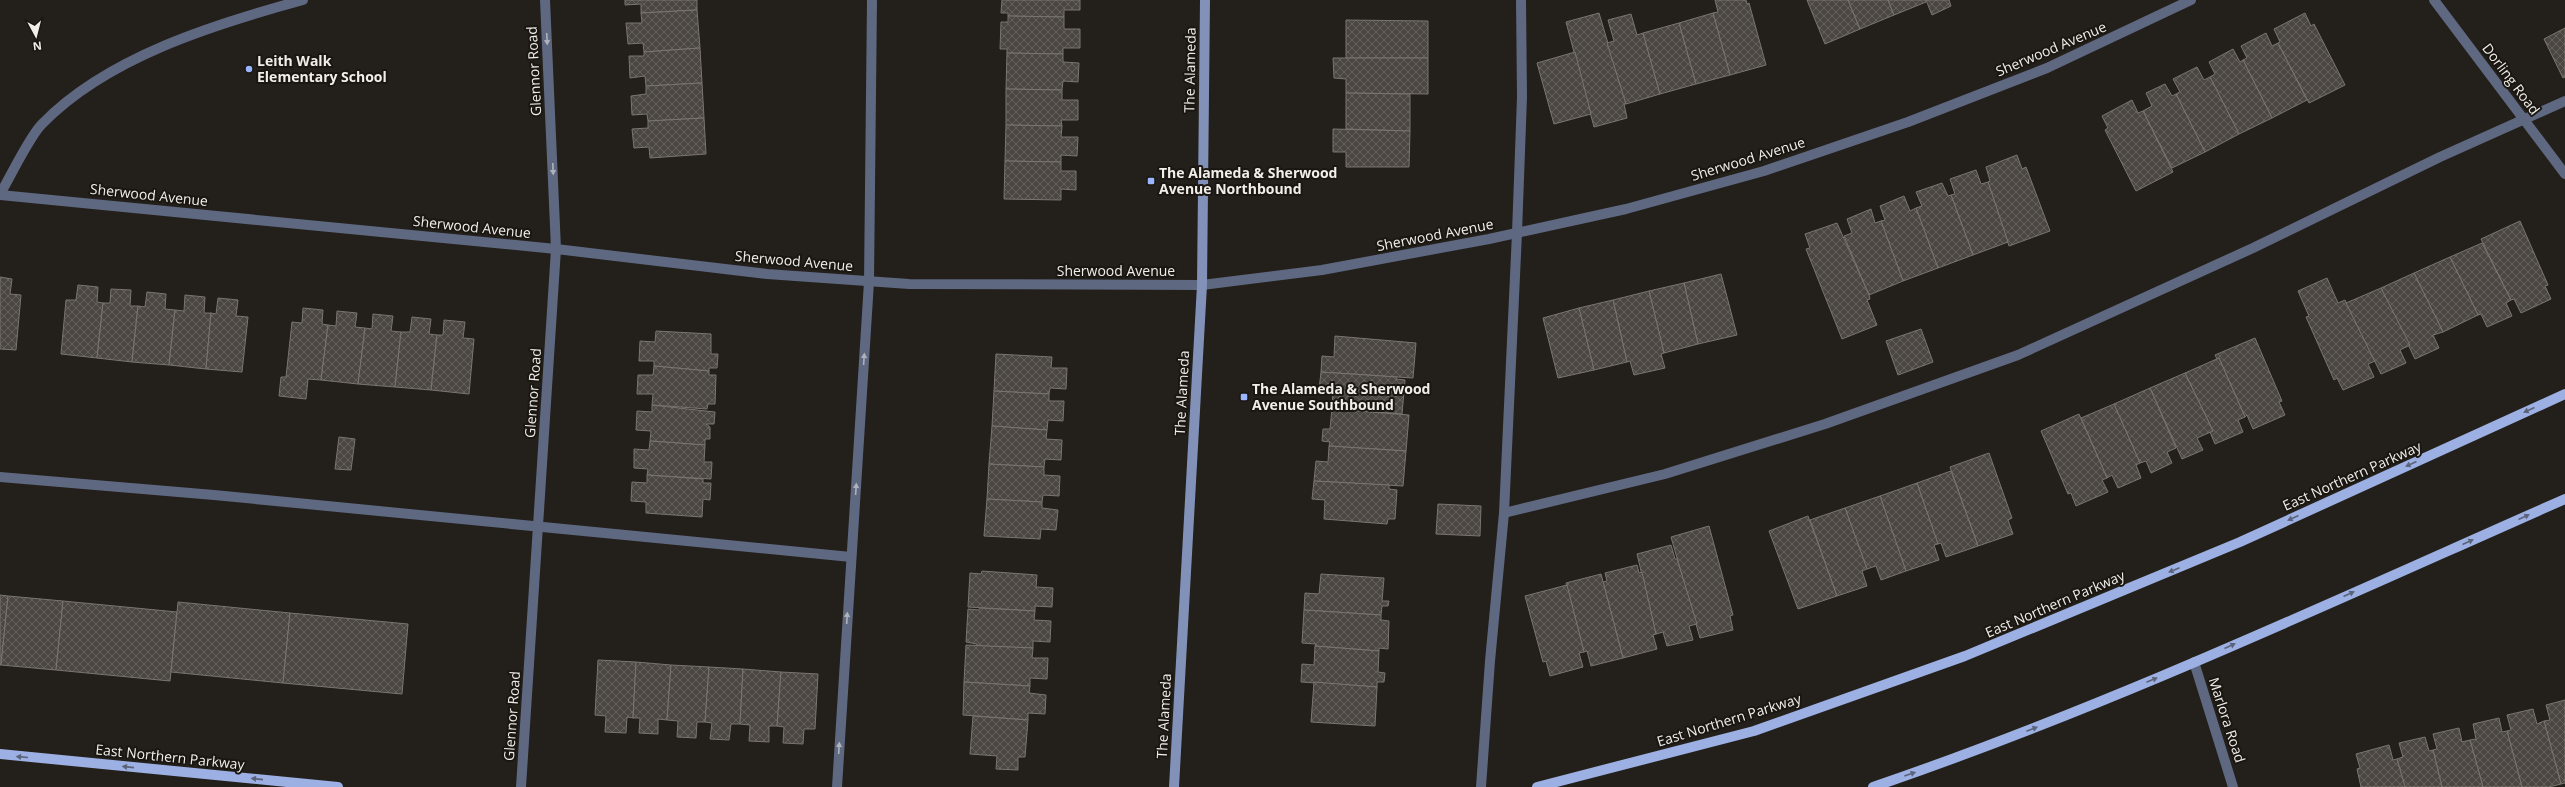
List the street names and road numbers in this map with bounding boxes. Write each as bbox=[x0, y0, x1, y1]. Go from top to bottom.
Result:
street label: Sherwood Avenue bbox=[1993, 17, 2109, 80]
street label: Glennor Road bbox=[522, 26, 545, 116]
street label: The Alameda bbox=[1179, 27, 1200, 113]
street label: Dorling Road bbox=[2478, 39, 2544, 118]
street label: Sherwood Avenue bbox=[1688, 132, 1807, 185]
street label: Sherwood Avenue bbox=[89, 179, 209, 210]
street label: Sherwood Avenue bbox=[412, 211, 532, 242]
street label: Sherwood Avenue bbox=[1375, 214, 1495, 255]
street label: Sherwood Avenue bbox=[734, 246, 854, 275]
street label: Sherwood Avenue bbox=[1057, 261, 1175, 280]
street label: Glennor Road bbox=[520, 347, 545, 438]
street label: The Alameda bbox=[1170, 350, 1193, 436]
street label: East Northern Parkway bbox=[2279, 436, 2425, 515]
street label: East Northern Parkway bbox=[1982, 565, 2128, 642]
street label: Glennor Road bbox=[499, 670, 524, 761]
street label: The Alameda bbox=[1152, 673, 1175, 759]
street label: Marlora Road bbox=[2205, 675, 2250, 765]
street label: East Northern Parkway bbox=[1654, 688, 1804, 751]
street label: East Northern Parkway bbox=[95, 739, 247, 774]

